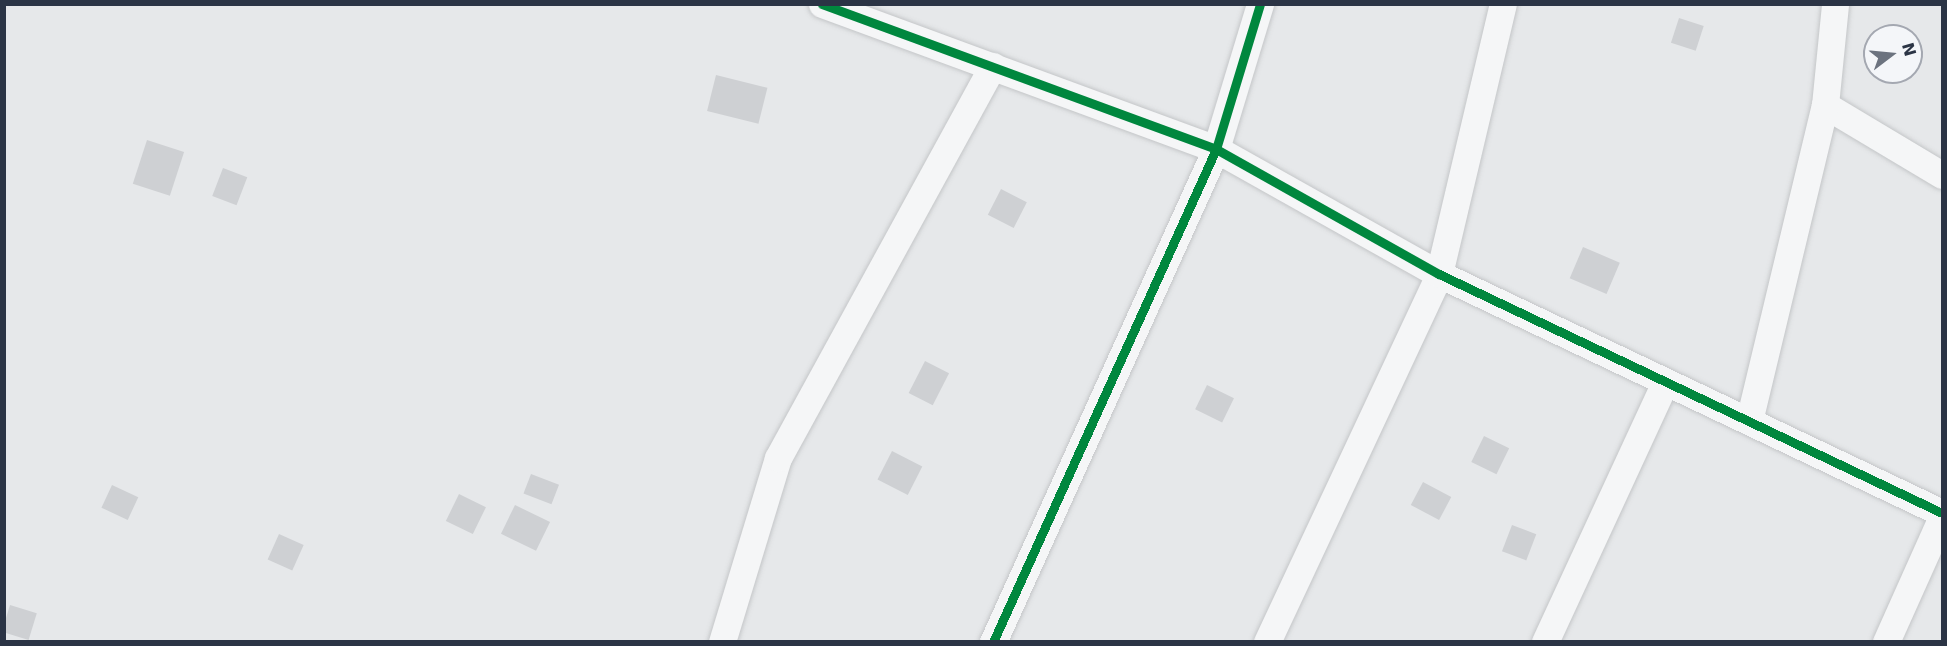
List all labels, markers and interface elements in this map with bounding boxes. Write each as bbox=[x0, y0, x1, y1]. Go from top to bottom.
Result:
north arrow bbox=[1863, 24, 1923, 84]
text: N bbox=[1898, 40, 1920, 58]

